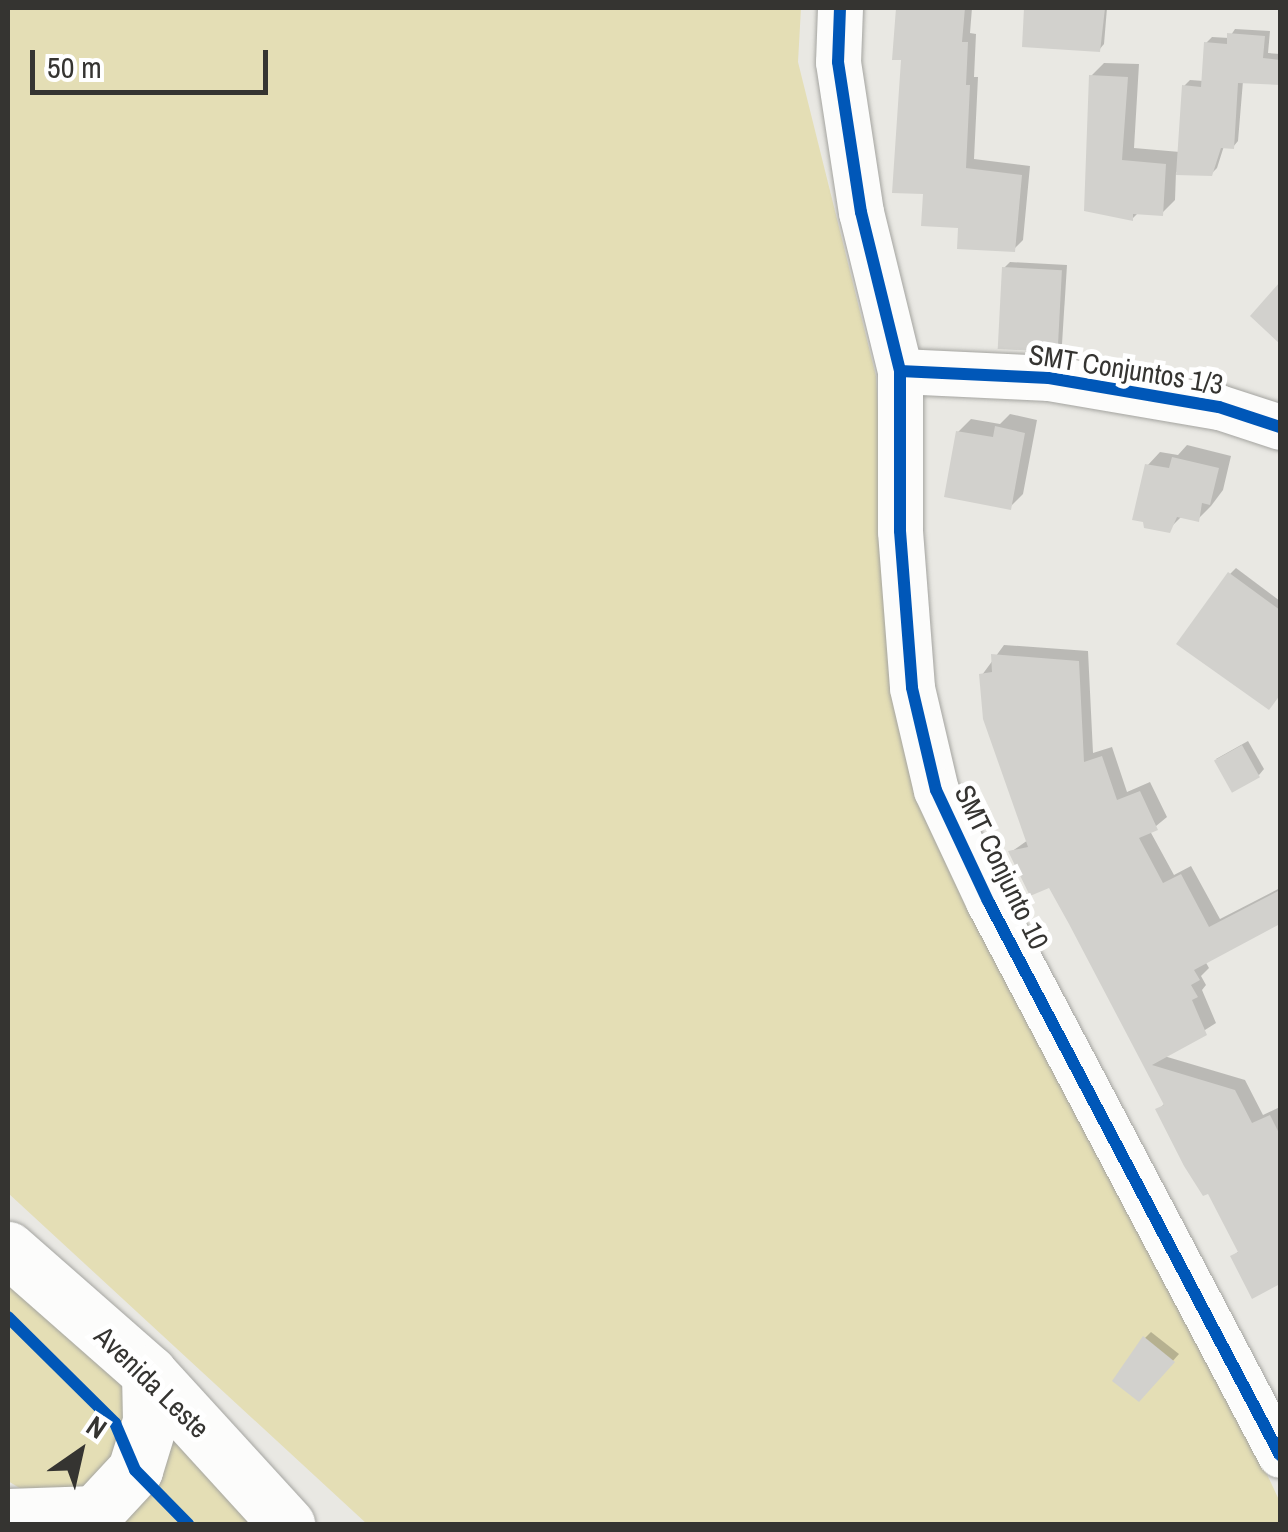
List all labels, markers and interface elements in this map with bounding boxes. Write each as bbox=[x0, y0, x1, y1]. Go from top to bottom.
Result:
scale bar bbox=[35, 30, 272, 92]
text: 50 m bbox=[47, 47, 102, 87]
street label: SMT Conjuntos 1/3 bbox=[1026, 337, 1226, 401]
street label: SMT Conjunto 10 bbox=[948, 779, 1056, 955]
street label: Avenida Leste bbox=[88, 1319, 216, 1445]
north arrow bbox=[30, 1402, 130, 1502]
text: N bbox=[79, 1407, 114, 1448]

